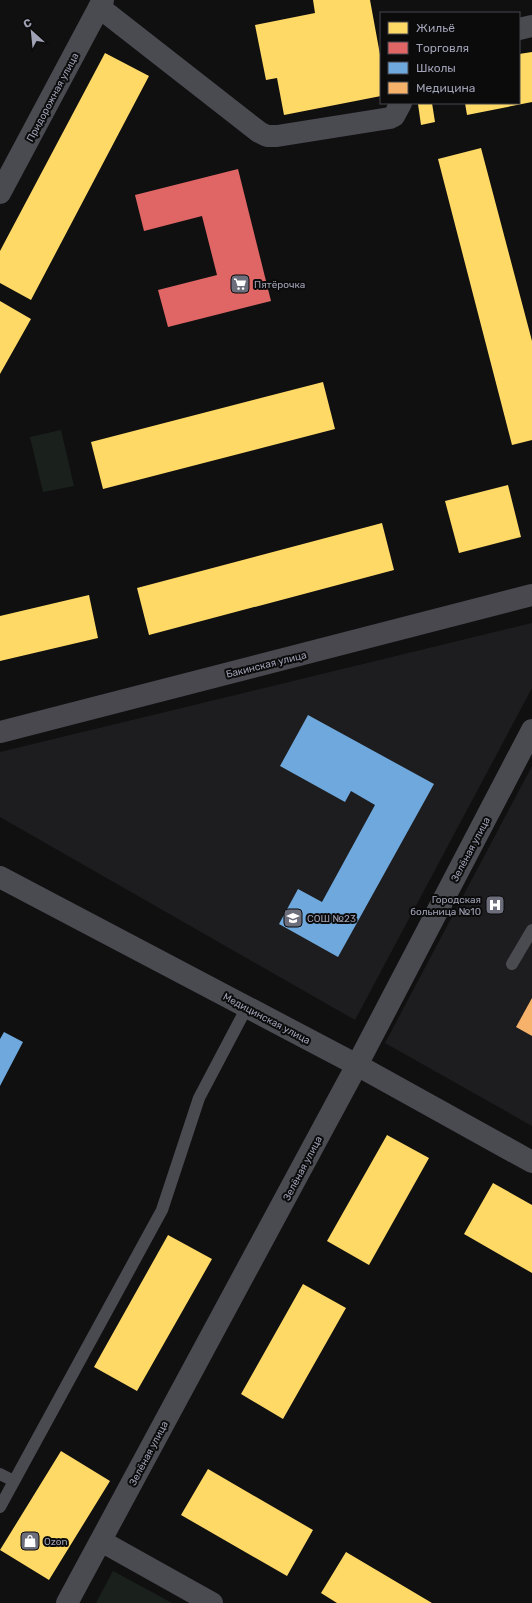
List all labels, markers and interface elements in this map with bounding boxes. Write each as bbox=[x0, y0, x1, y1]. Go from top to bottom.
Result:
north arrow bbox=[12, 12, 52, 52]
legend bbox=[380, 12, 520, 104]
text: С bbox=[21, 16, 34, 31]
text: Жильё bbox=[416, 21, 455, 35]
text: Торговля bbox=[416, 41, 469, 55]
street label: Придорожная улица bbox=[24, 51, 81, 144]
text: Школы bbox=[416, 61, 456, 75]
text: Медицина bbox=[416, 81, 475, 95]
supermarket icon: Пятёрочка bbox=[229, 273, 251, 295]
place label: Пятёрочка bbox=[254, 279, 305, 291]
street label: Бакинская улица bbox=[225, 649, 308, 681]
street label: Зелёная улица bbox=[449, 815, 493, 884]
place label: Городская больница №10 bbox=[410, 894, 481, 918]
hospital icon: Городская больница №10 bbox=[484, 894, 506, 916]
school or university icon: СОШ №23 bbox=[282, 907, 304, 929]
place label: СОШ №23 bbox=[307, 913, 356, 925]
street label: Медицинская улица bbox=[221, 991, 312, 1047]
street label: Зелёная улица bbox=[281, 1134, 325, 1203]
street label: Зелёная улица bbox=[127, 1419, 171, 1488]
shop icon: Ozon bbox=[19, 1530, 41, 1552]
place label: Ozon bbox=[44, 1536, 68, 1548]

